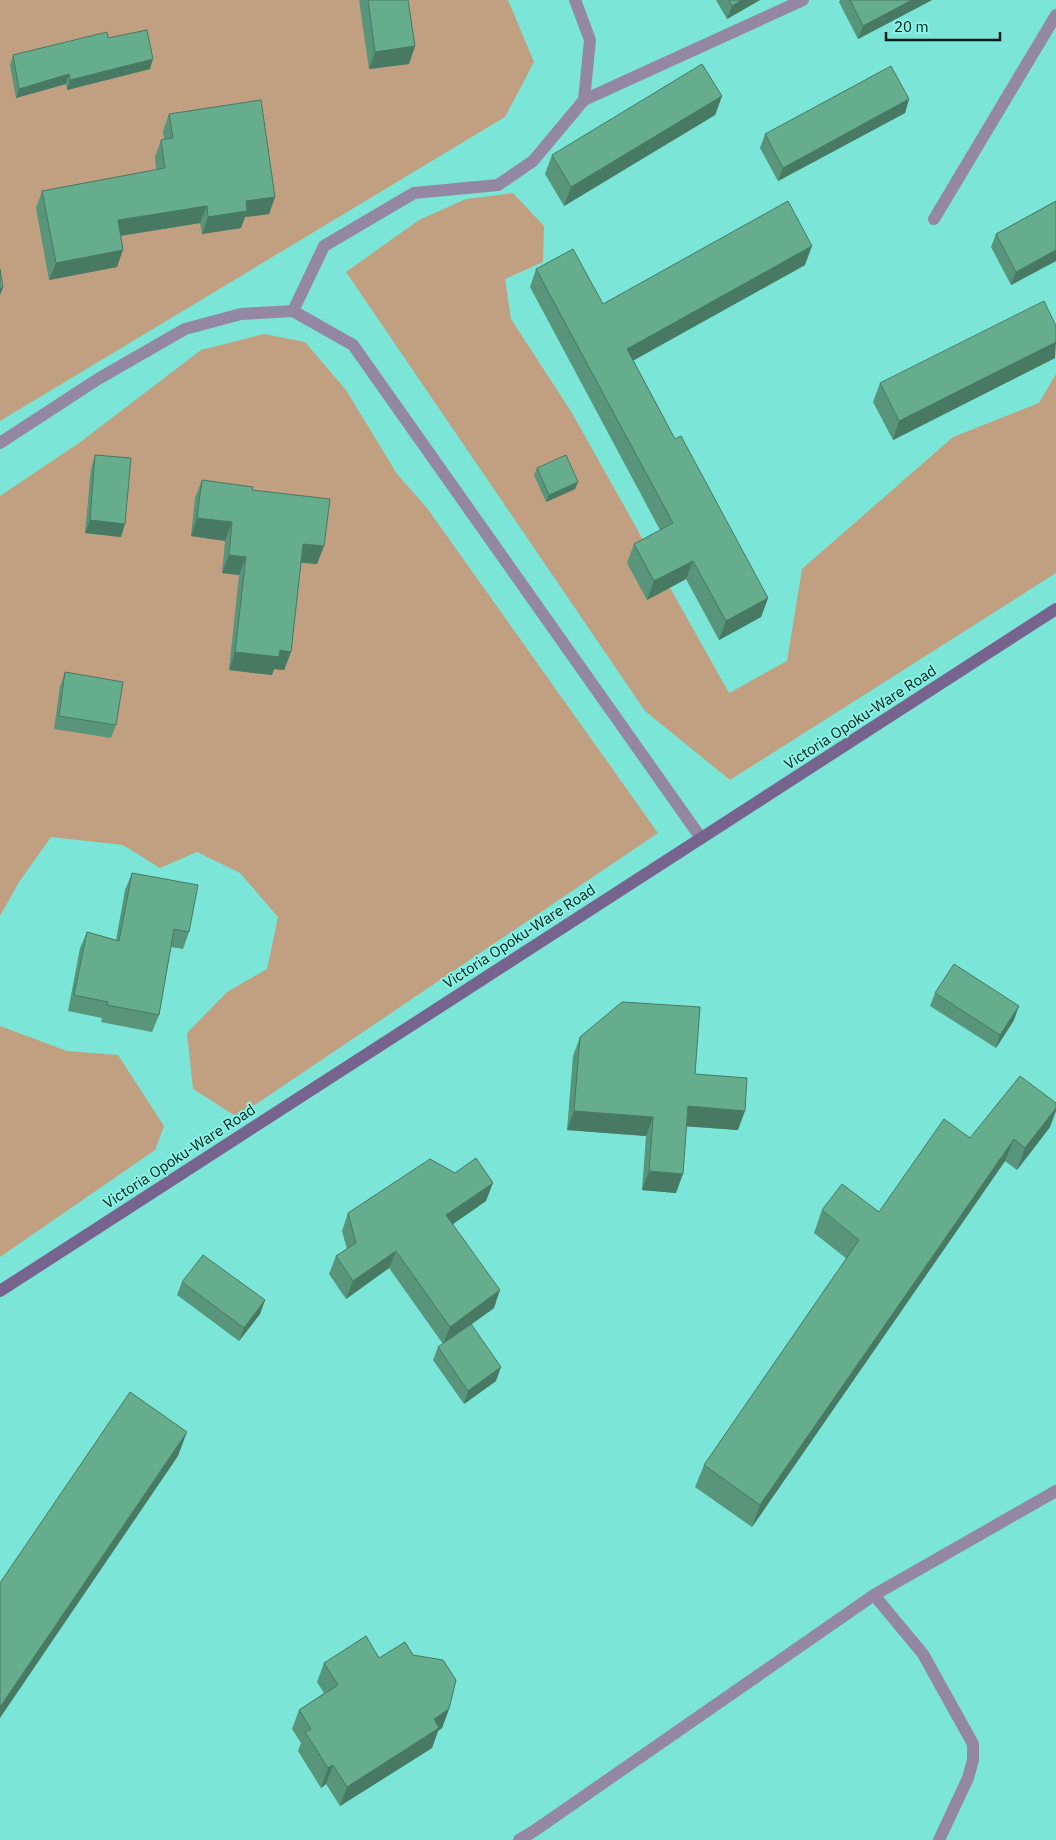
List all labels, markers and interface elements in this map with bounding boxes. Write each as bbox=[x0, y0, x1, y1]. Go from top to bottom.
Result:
scale bar bbox=[886, 10, 1000, 42]
text: 20 m bbox=[894, 17, 929, 36]
street label: Victoria Opoku-Ware Road bbox=[780, 661, 940, 773]
street label: Victoria Opoku-Ware Road bbox=[439, 880, 599, 992]
street label: Victoria Opoku-Ware Road bbox=[99, 1100, 259, 1212]

